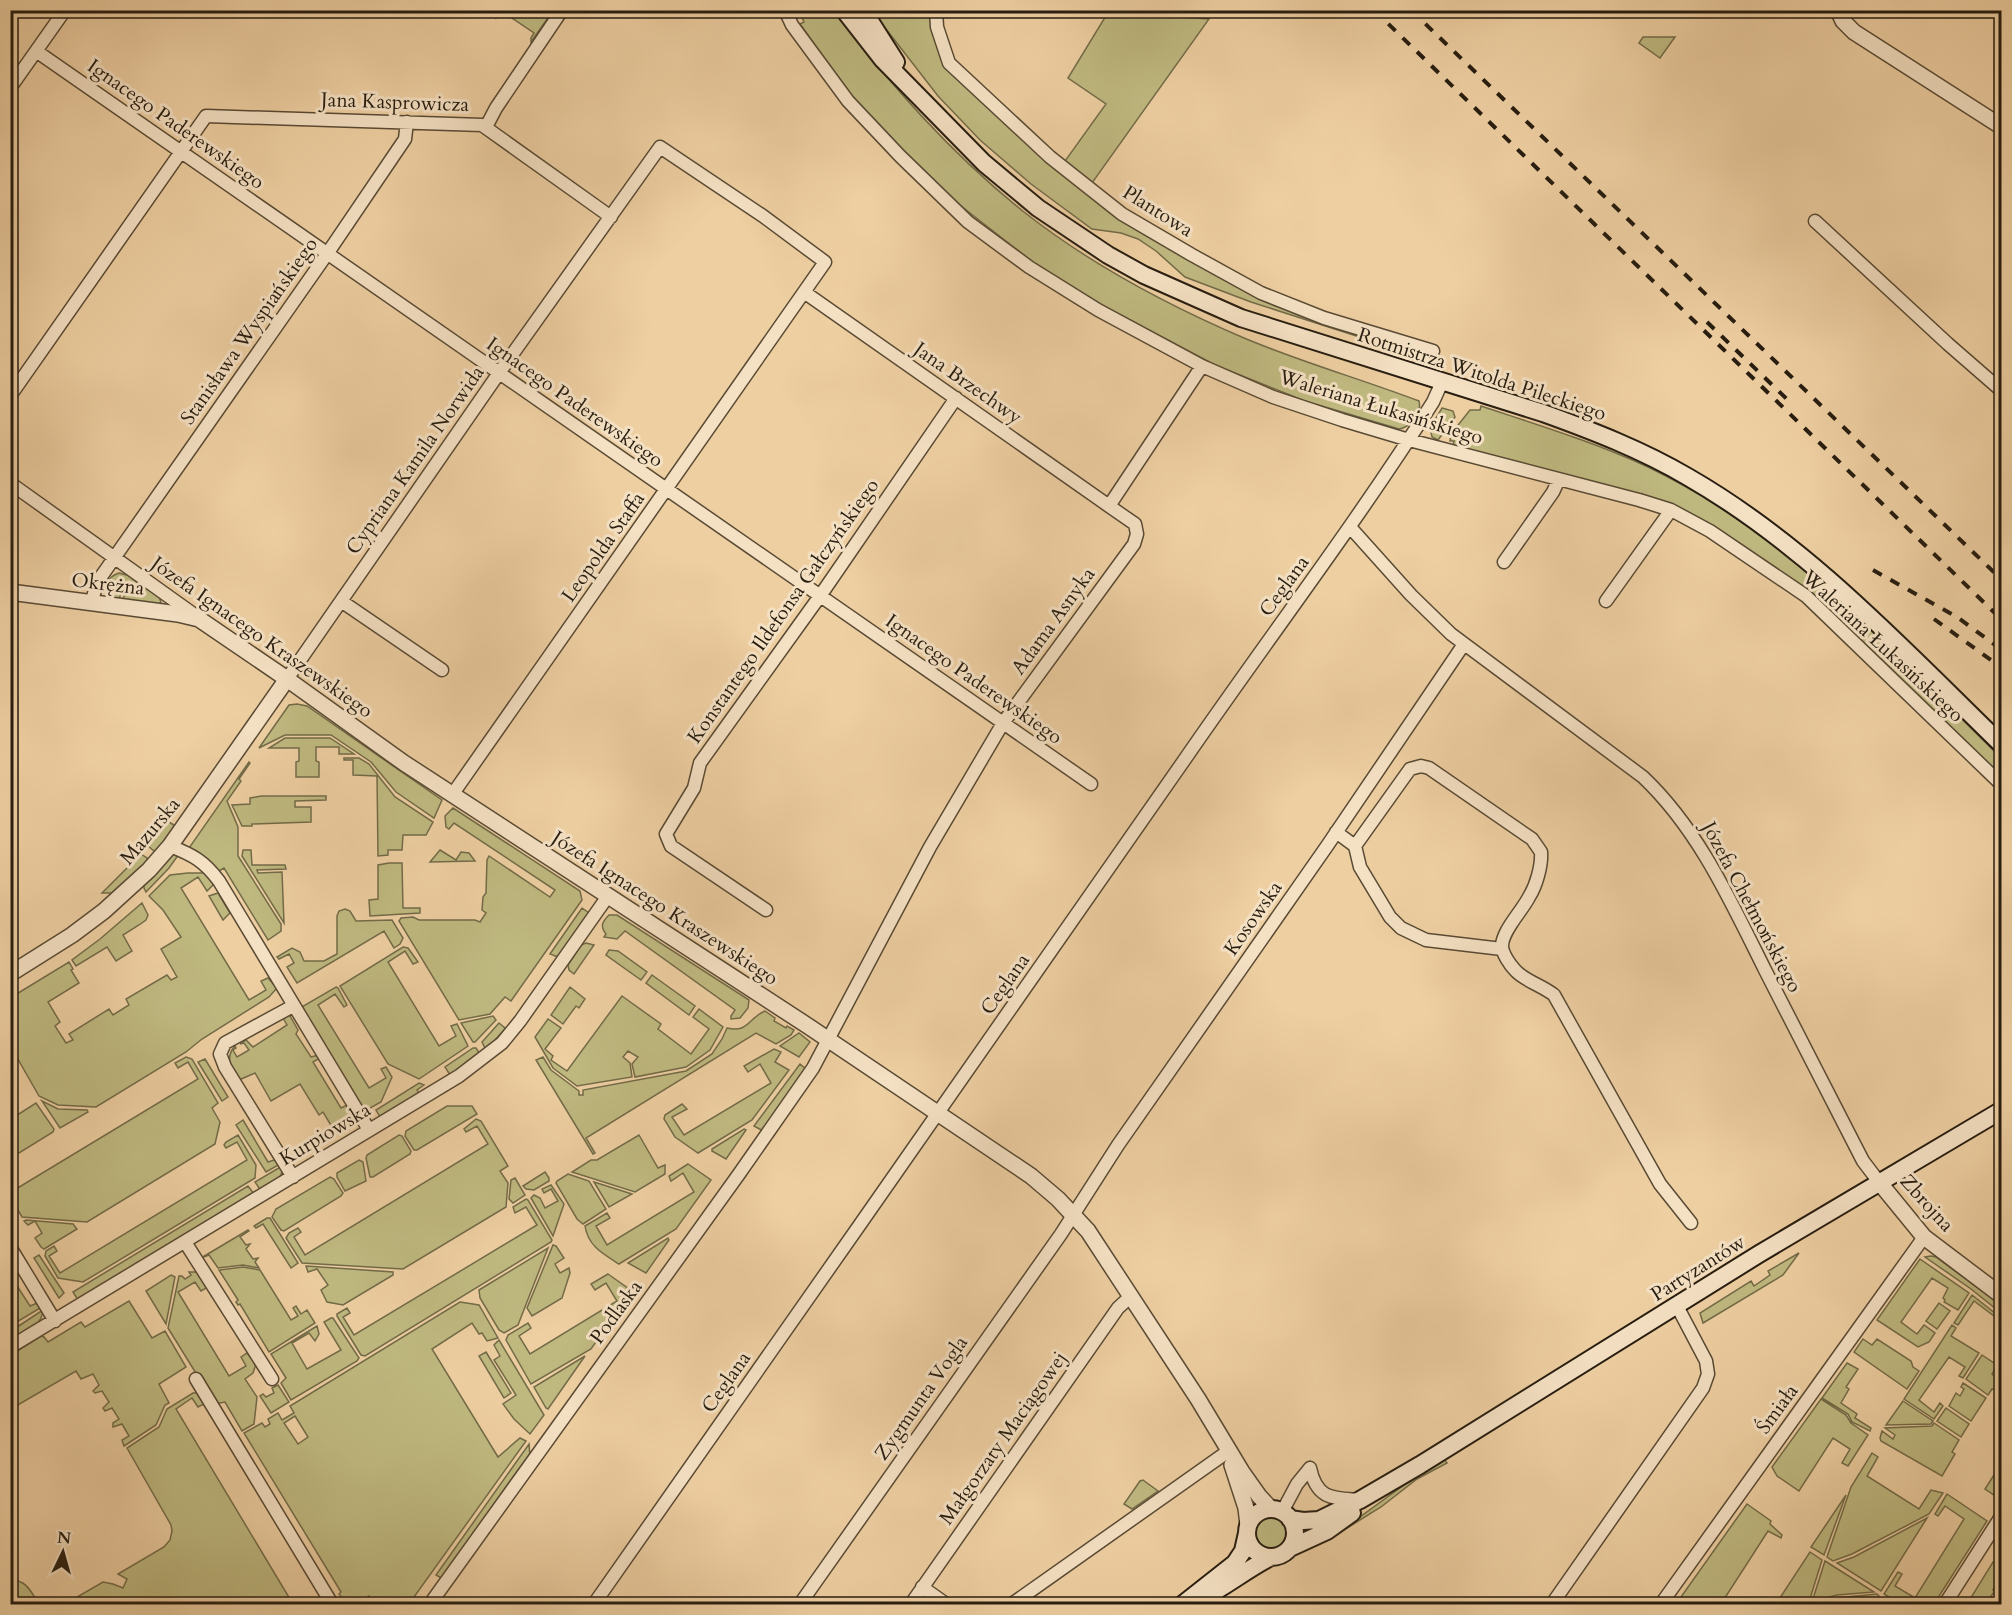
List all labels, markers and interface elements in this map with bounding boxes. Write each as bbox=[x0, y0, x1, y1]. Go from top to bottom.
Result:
street label: Ignacego Paderewskiego bbox=[82, 53, 270, 195]
street label: Jana Kasprowicza bbox=[318, 86, 470, 118]
street label: Plantowa bbox=[1117, 179, 1199, 243]
street label: Stanisława Wyspiańskiego bbox=[174, 232, 324, 430]
street label: Rotmistrza Witolda Pileckiego bbox=[1354, 321, 1610, 427]
street label: Ignacego Paderewskiego bbox=[481, 331, 669, 473]
street label: Jana Brzechwy bbox=[906, 334, 1028, 431]
street label: Cypriana Kamila Norwida bbox=[339, 360, 491, 560]
street label: Waleriana Łukasińskiego bbox=[1275, 363, 1487, 451]
street label: Konstantego Ildefonsa Gałczyńskiego bbox=[681, 473, 885, 749]
street label: Leopolda Staffa bbox=[555, 486, 651, 608]
street label: Józefa Ignacego Kraszewskiego bbox=[143, 548, 378, 724]
street label: Ceglana bbox=[1253, 550, 1316, 622]
street label: Adama Asnyka bbox=[1005, 562, 1101, 680]
street label: Waleriana Łukasińskiego bbox=[1795, 563, 1970, 728]
street label: Okrężna bbox=[70, 566, 146, 602]
street label: Ignacego Paderewskiego bbox=[880, 608, 1068, 750]
street label: Mazurska bbox=[114, 791, 187, 871]
street label: Józefa Chełmońskiego bbox=[1694, 814, 1809, 997]
street label: Józefa Ignacego Kraszewskiego bbox=[544, 823, 784, 992]
street label: Kosowska bbox=[1217, 875, 1289, 961]
street label: Ceglana bbox=[974, 948, 1036, 1020]
street label: Kurpiowska bbox=[274, 1096, 376, 1172]
street label: Zbrojna bbox=[1894, 1168, 1960, 1238]
street label: Partyzantów bbox=[1646, 1228, 1750, 1308]
street label: Podlaska bbox=[584, 1274, 649, 1349]
street label: Zygmunta Vogla bbox=[868, 1330, 974, 1466]
street label: Ceglana bbox=[695, 1346, 757, 1418]
street label: Małgorzaty Maciągowej bbox=[933, 1346, 1073, 1530]
street label: Śmiała bbox=[1750, 1378, 1804, 1439]
north arrow bbox=[33, 1522, 93, 1582]
text: N bbox=[56, 1526, 72, 1550]

